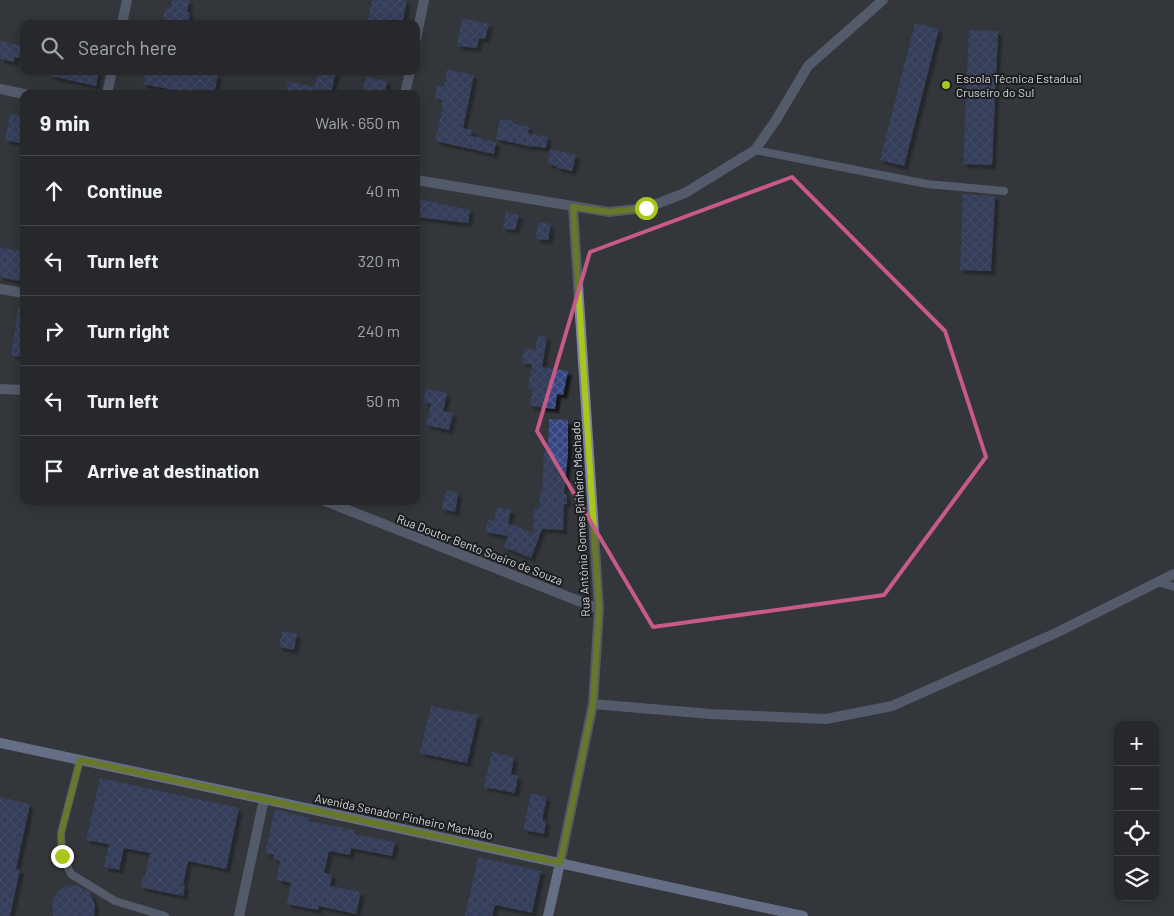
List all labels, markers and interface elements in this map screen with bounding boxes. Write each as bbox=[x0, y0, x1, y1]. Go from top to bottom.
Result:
search box bbox=[20, 20, 420, 75]
icon: search bbox=[38, 34, 66, 62]
text: Search here bbox=[78, 36, 177, 59]
place label: Escola Técnica Estadual Cruseiro do Sul bbox=[956, 71, 1081, 99]
marker: Escola Técnica Estadual Cruseiro do Sul bbox=[940, 79, 952, 91]
text: 9 min bbox=[40, 110, 90, 135]
text: Walk · 650 m bbox=[315, 113, 400, 132]
icon: ahead bbox=[40, 177, 68, 205]
text: Continue bbox=[87, 179, 163, 202]
text: 40 m bbox=[366, 181, 400, 200]
route start bbox=[635, 197, 658, 220]
icon: left bbox=[40, 247, 68, 275]
text: Turn left bbox=[87, 249, 158, 272]
text: 320 m bbox=[358, 251, 400, 270]
icon: right bbox=[40, 317, 68, 345]
text: Turn right bbox=[87, 319, 169, 342]
text: 240 m bbox=[357, 321, 400, 340]
icon: left bbox=[40, 387, 68, 415]
text: Turn left bbox=[87, 389, 158, 412]
text: 50 m bbox=[366, 391, 400, 410]
street label: Rua Antônio Gomes Pinheiro Machado bbox=[568, 421, 592, 617]
icon: arrive bbox=[40, 457, 68, 485]
text: Arrive at destination bbox=[87, 459, 259, 482]
street label: Rua Doutor Bento Soeiro de Souza bbox=[395, 511, 565, 587]
map controls bbox=[1114, 721, 1159, 901]
button: + bbox=[1114, 721, 1159, 766]
button: − bbox=[1114, 766, 1159, 811]
street label: Avenida Senador Pinheiro Machado bbox=[314, 790, 494, 842]
button: locate bbox=[1114, 811, 1159, 856]
route end bbox=[51, 845, 74, 868]
button: layers bbox=[1114, 856, 1159, 901]

